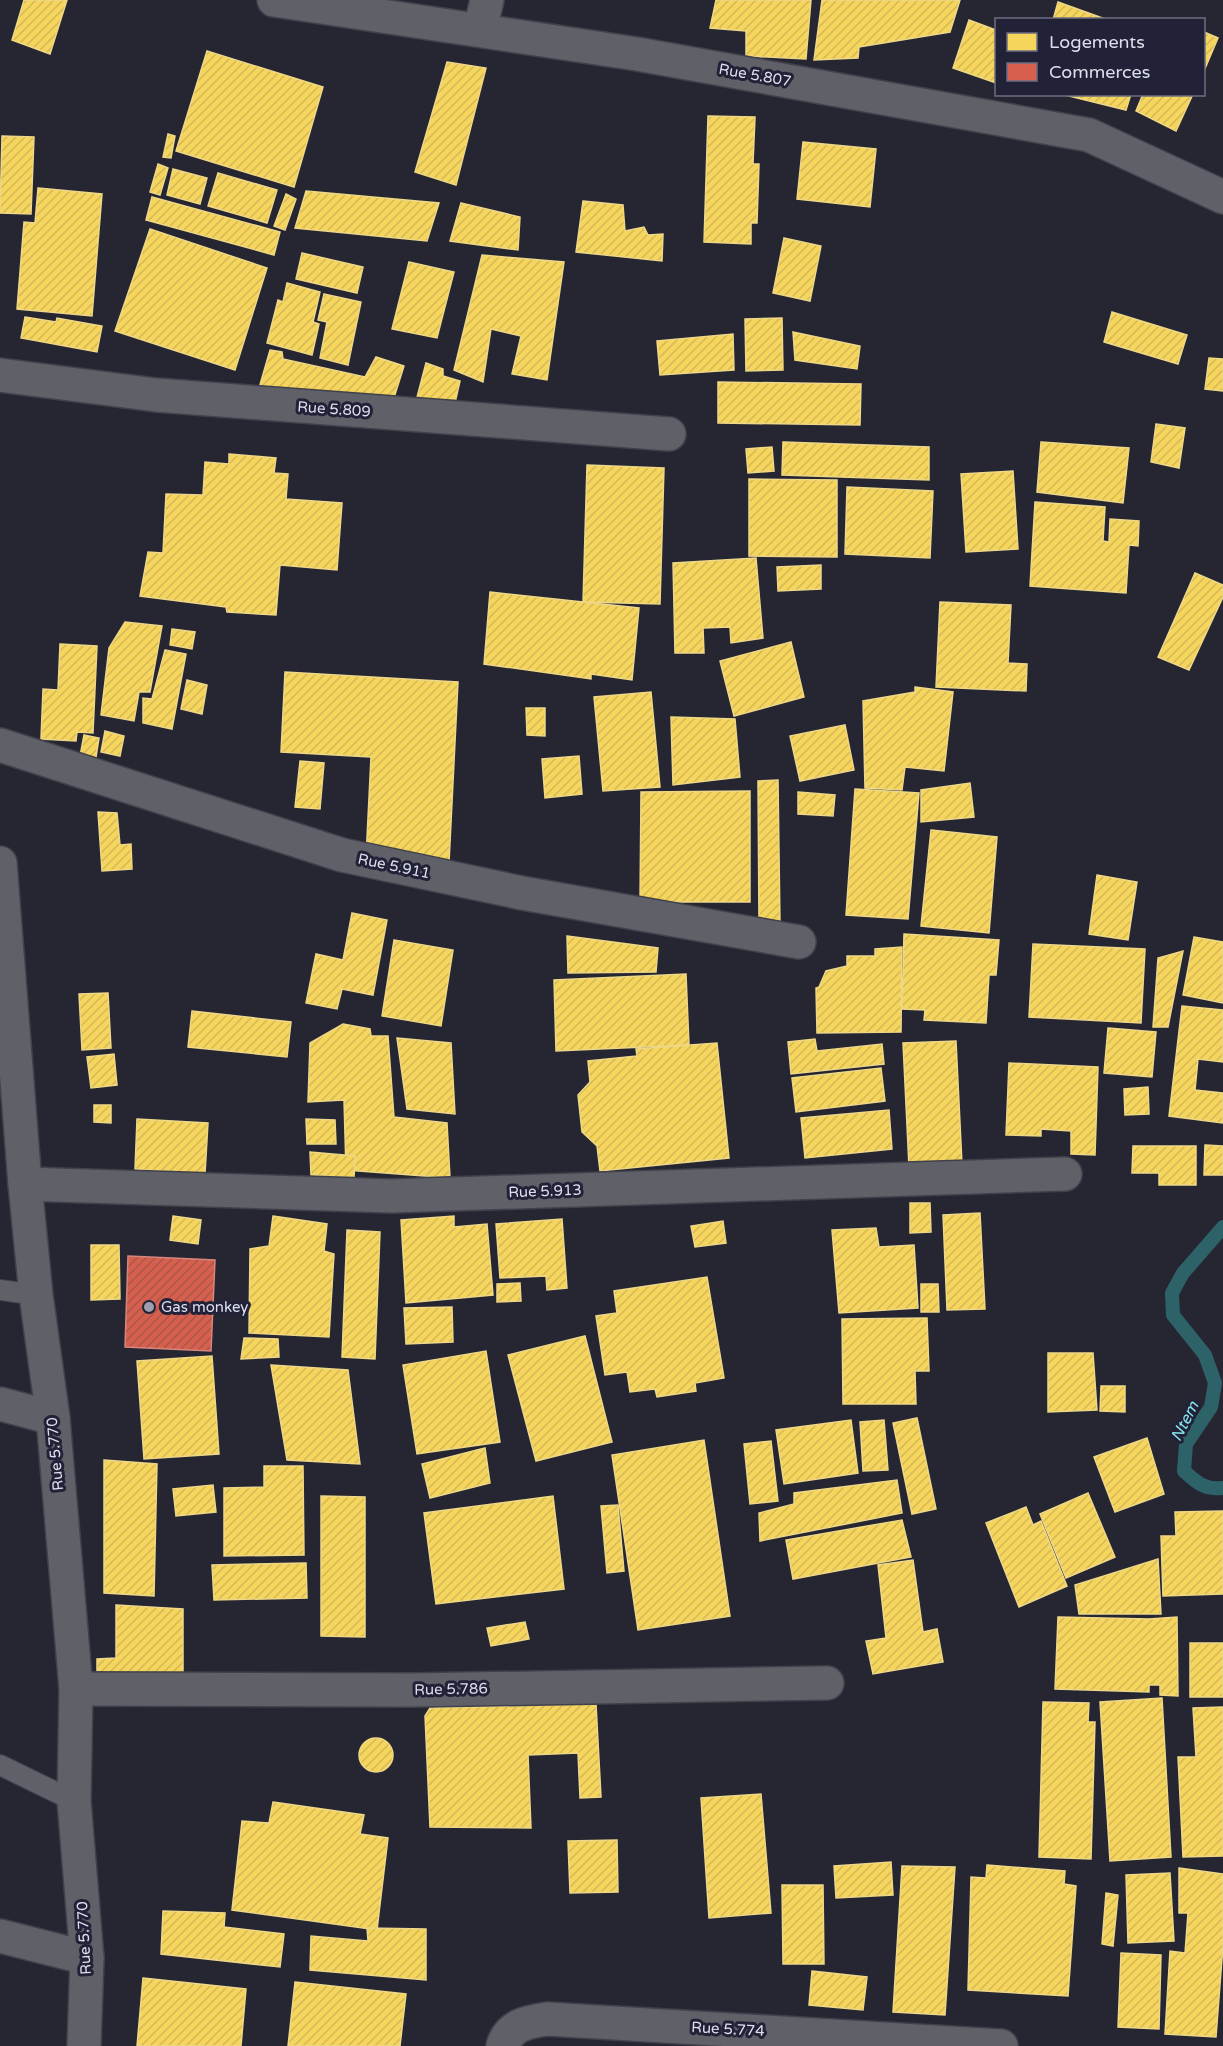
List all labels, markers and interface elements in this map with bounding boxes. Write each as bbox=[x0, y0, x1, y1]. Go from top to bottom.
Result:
legend bbox=[995, 18, 1205, 96]
text: Logements bbox=[1049, 31, 1145, 53]
street label: Rue 5.807 bbox=[717, 60, 793, 90]
text: Commerces bbox=[1049, 61, 1150, 83]
street label: Rue 5.809 bbox=[297, 397, 371, 421]
street label: Rue 5.911 bbox=[356, 850, 432, 882]
street label: Rue 5.913 bbox=[508, 1181, 582, 1201]
place label: Gas monkey bbox=[161, 1298, 248, 1316]
marker: Gas monkey bbox=[142, 1300, 156, 1314]
water label: Ntem bbox=[1166, 1398, 1204, 1445]
street label: Rue 5.770 bbox=[43, 1417, 67, 1491]
street label: Rue 5.786 bbox=[414, 1679, 488, 1699]
street label: Rue 5.770 bbox=[73, 1901, 95, 1975]
street label: Rue 5.774 bbox=[691, 2018, 765, 2040]

